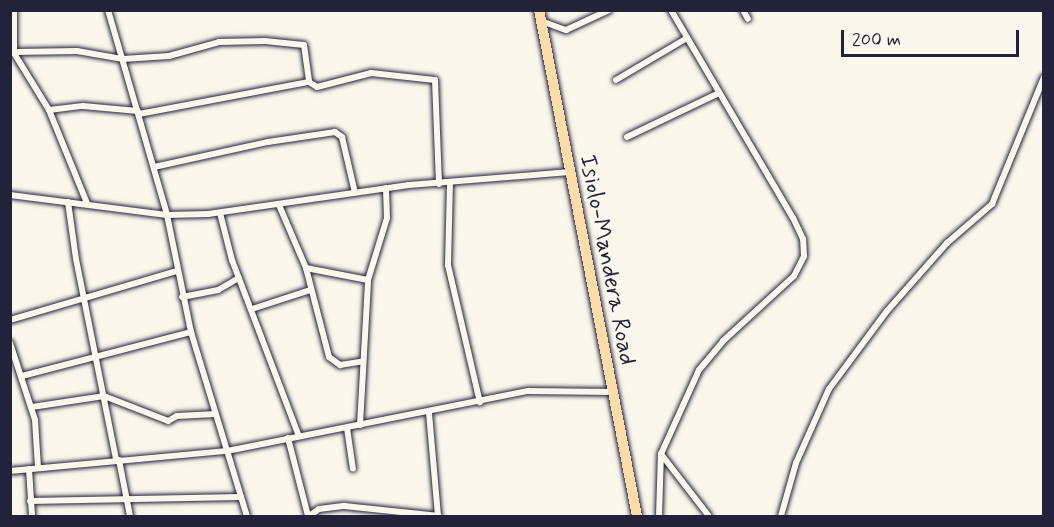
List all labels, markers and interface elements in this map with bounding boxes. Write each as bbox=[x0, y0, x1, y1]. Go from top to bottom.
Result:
scale bar bbox=[844, 18, 1022, 56]
text: 200 m bbox=[852, 28, 901, 52]
street label: Isiolo-Mandera Road bbox=[572, 152, 642, 368]

